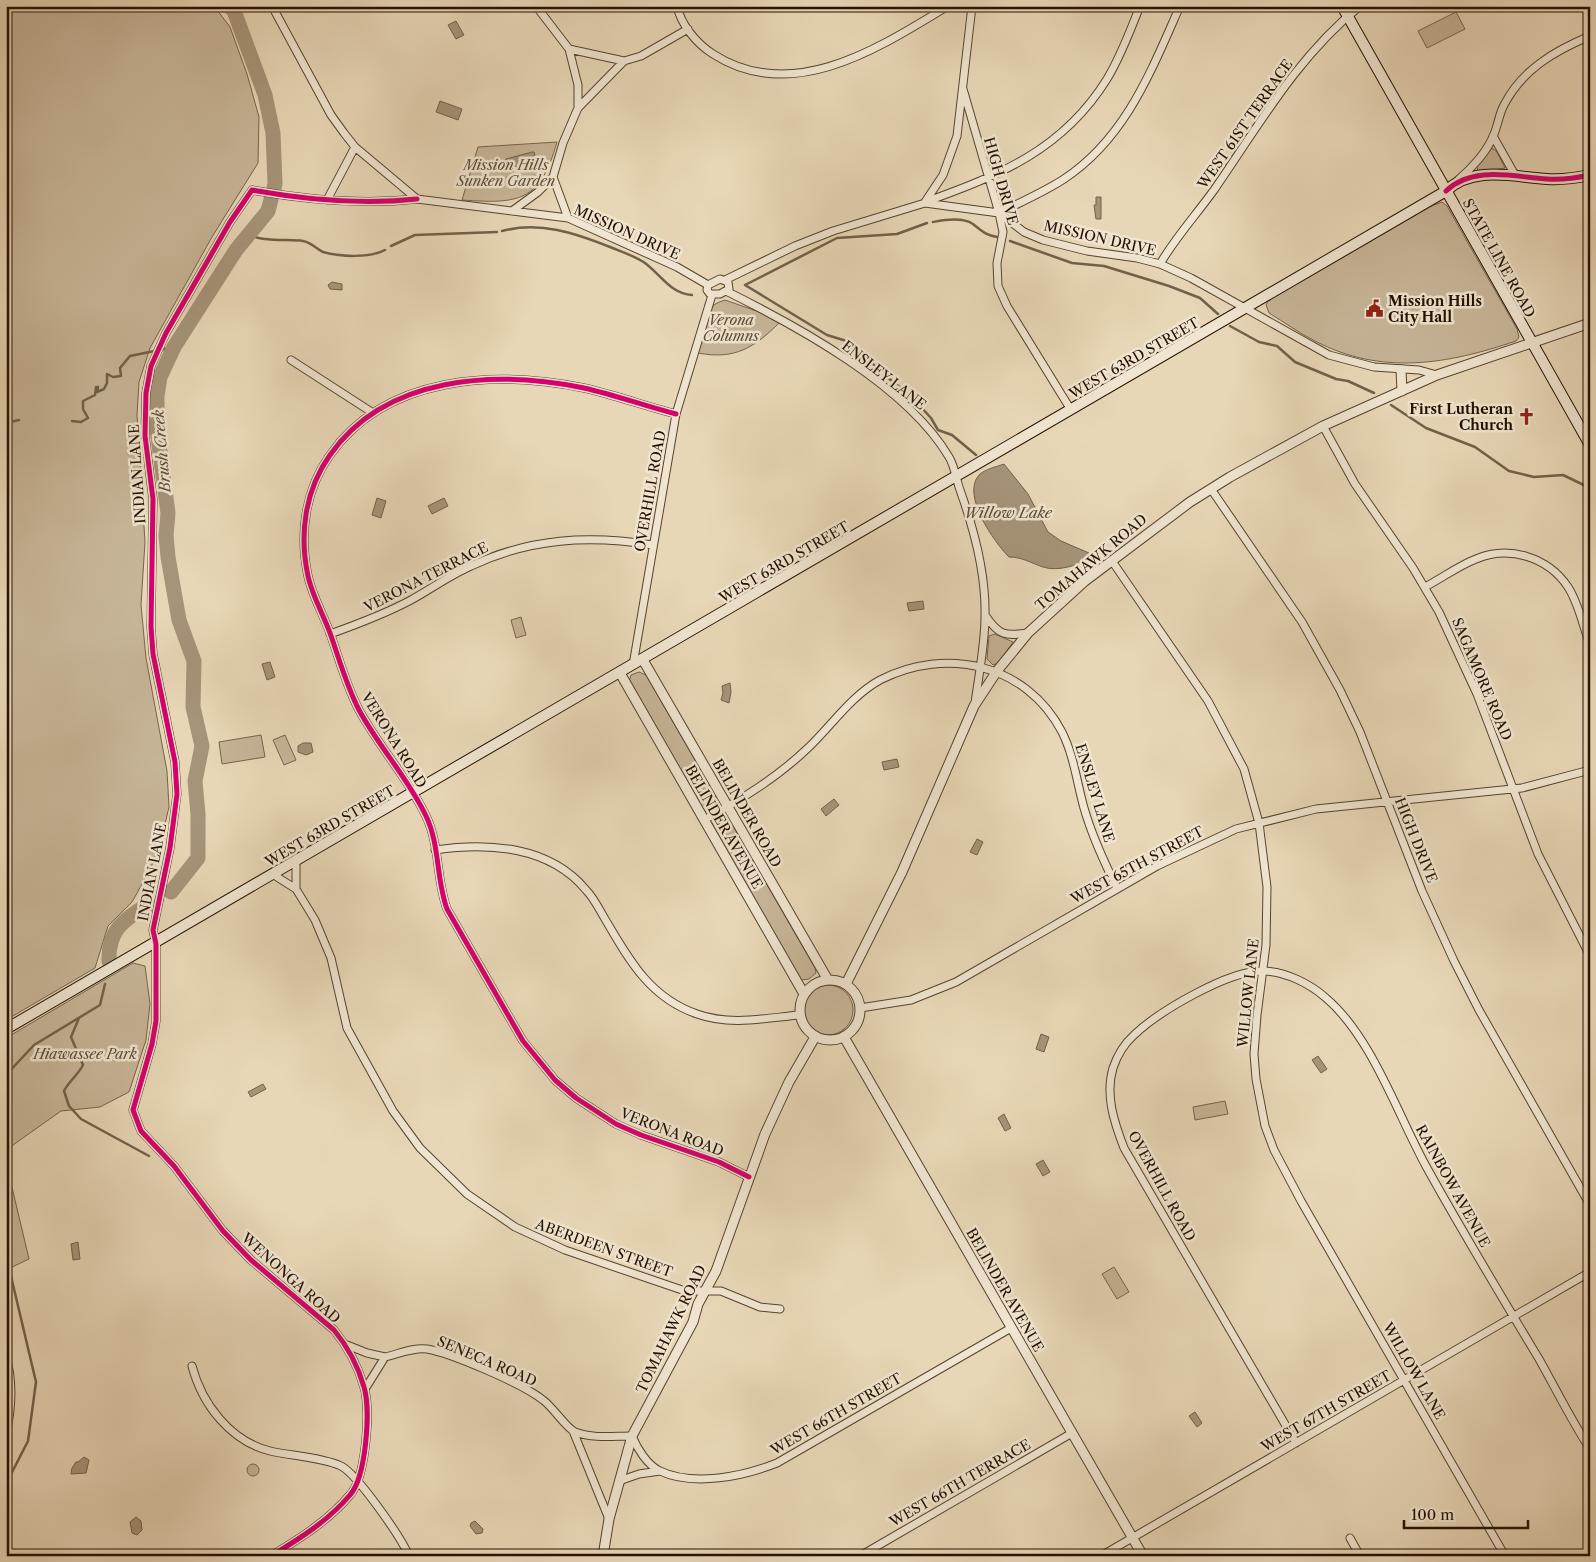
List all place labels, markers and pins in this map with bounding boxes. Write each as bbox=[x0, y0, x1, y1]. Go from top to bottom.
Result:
place label: Mission Hills City Hall bbox=[1388, 292, 1482, 326]
public building icon: Mission Hills City Hall bbox=[1364, 299, 1384, 319]
place label: First Lutheran Church bbox=[1409, 400, 1513, 434]
church icon: First Lutheran Church bbox=[1517, 407, 1537, 427]

